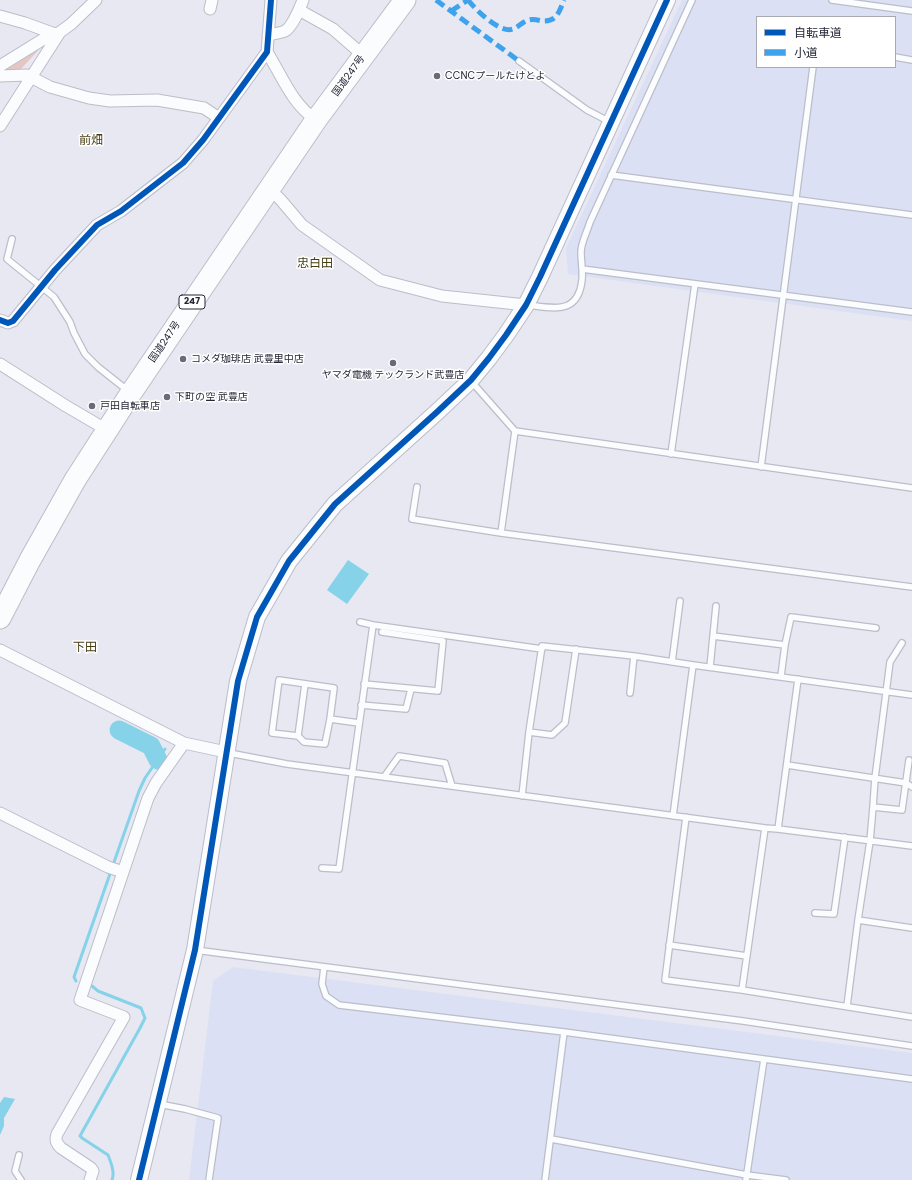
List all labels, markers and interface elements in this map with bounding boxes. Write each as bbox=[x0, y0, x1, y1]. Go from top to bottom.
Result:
legend bbox=[756, 16, 896, 68]
text: 自転車道 bbox=[794, 24, 842, 41]
text: 小道 bbox=[794, 44, 818, 61]
street label: 国道247号 bbox=[330, 53, 368, 99]
place label: CCNCプールたけとよ bbox=[445, 70, 545, 82]
marker: CCNCプールたけとよ bbox=[432, 71, 442, 81]
district label: 前畑 bbox=[79, 134, 103, 148]
district label: 忠白田 bbox=[297, 257, 333, 271]
road number: 247 bbox=[179, 295, 205, 309]
street label: 国道247号 bbox=[147, 319, 183, 365]
place label: コメダ珈琲店 武豊里中店 bbox=[191, 353, 304, 365]
marker: コメダ珈琲店 武豊里中店 bbox=[178, 354, 188, 364]
marker: ヤマダ電機 テックランド武豊店 bbox=[388, 358, 398, 368]
place label: ヤマダ電機 テックランド武豊店 bbox=[322, 369, 464, 381]
place label: 下町の空 武豊店 bbox=[175, 391, 248, 403]
marker: 下町の空 武豊店 bbox=[162, 392, 172, 402]
place label: 戸田自転車店 bbox=[100, 400, 160, 412]
marker: 戸田自転車店 bbox=[87, 401, 97, 411]
district label: 下田 bbox=[73, 641, 97, 655]

